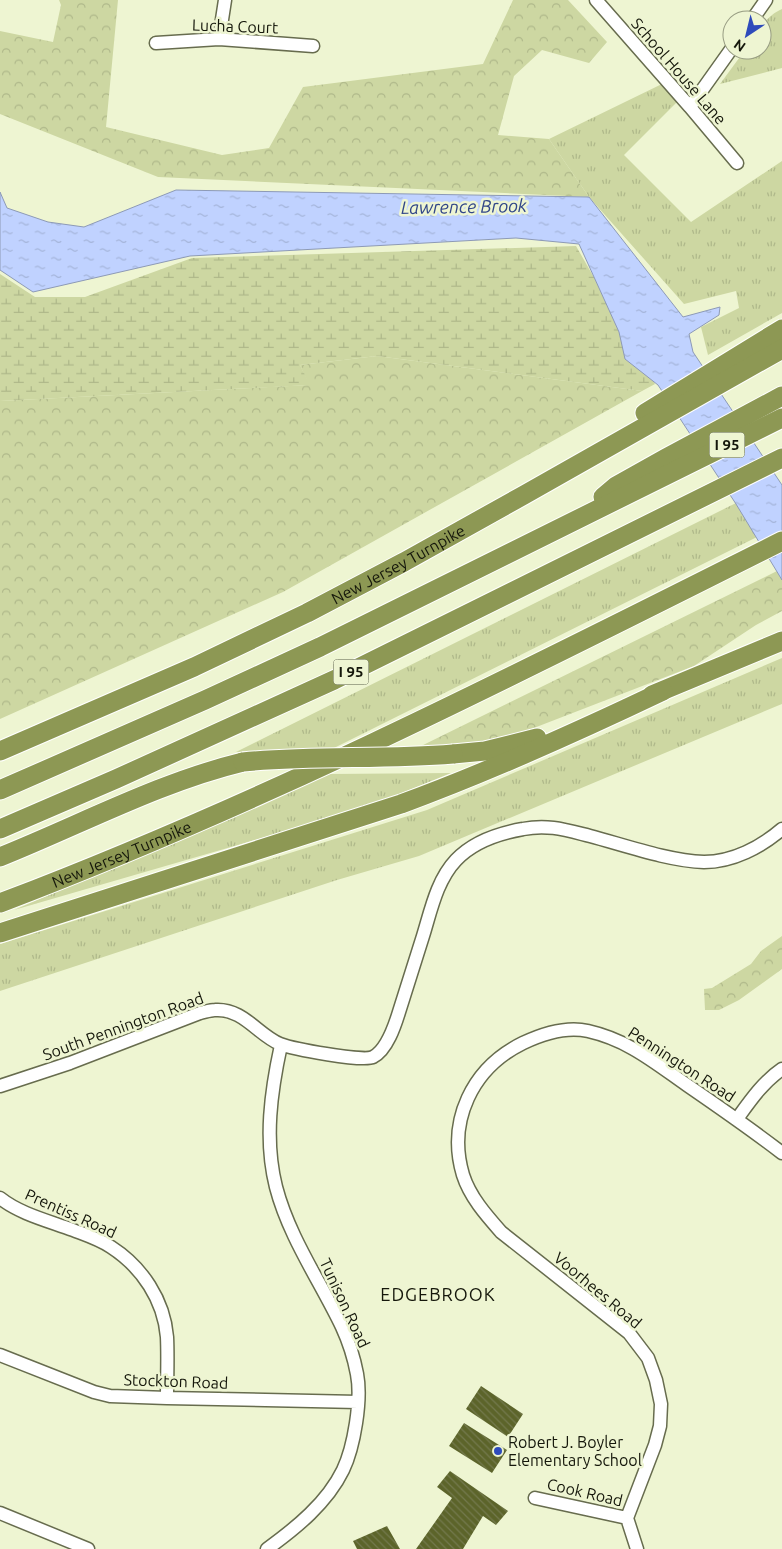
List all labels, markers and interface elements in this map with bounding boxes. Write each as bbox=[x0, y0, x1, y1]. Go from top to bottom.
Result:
north arrow bbox=[722, 10, 772, 60]
street label: School House Lane bbox=[628, 14, 730, 128]
street label: Lucha Court bbox=[192, 15, 279, 37]
text: N bbox=[731, 36, 748, 55]
water label: Lawrence Brook bbox=[401, 195, 528, 217]
road number: I 95 bbox=[710, 432, 744, 458]
street label: New Jersey Turnpike bbox=[328, 521, 468, 608]
road number: I 95 bbox=[334, 660, 368, 684]
street label: New Jersey Turnpike bbox=[49, 817, 194, 891]
street label: South Pennington Road bbox=[40, 988, 206, 1064]
street label: Pennington Road bbox=[625, 1023, 739, 1105]
street label: Prentiss Road bbox=[22, 1185, 120, 1241]
street label: Voorhees Road bbox=[551, 1248, 645, 1332]
street label: Tunison Road bbox=[316, 1255, 374, 1351]
district label: EDGEBROOK bbox=[380, 1284, 496, 1304]
street label: Stockton Road bbox=[123, 1370, 229, 1392]
place label: Robert J. Boyler Elementary School bbox=[508, 1433, 642, 1469]
marker: Robert J. Boyler Elementary School bbox=[492, 1445, 504, 1457]
street label: Cook Road bbox=[545, 1475, 625, 1509]

